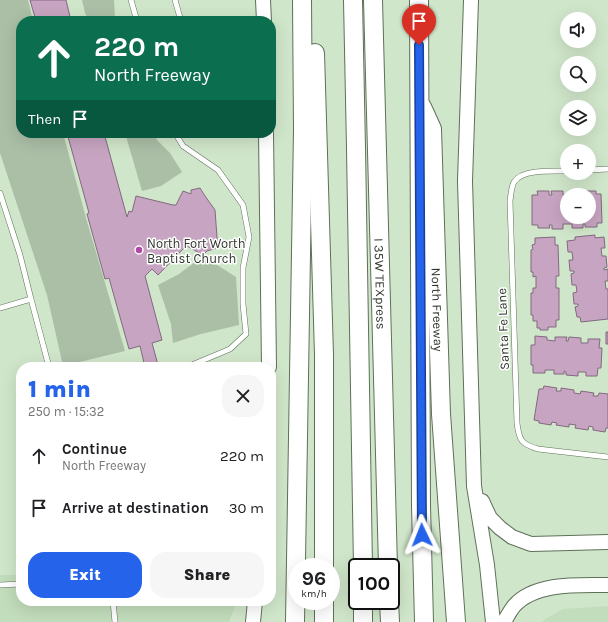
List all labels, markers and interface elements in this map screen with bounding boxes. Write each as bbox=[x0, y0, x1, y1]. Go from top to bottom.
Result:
pin bbox=[402, 4, 436, 45]
icon: arrive bbox=[408, 10, 430, 32]
map controls bbox=[560, 12, 596, 224]
button: sound bbox=[560, 12, 596, 48]
text: 220 m bbox=[94, 30, 179, 63]
icon: ahead bbox=[28, 32, 80, 84]
button: search bbox=[560, 56, 596, 92]
text: North Freeway bbox=[94, 64, 210, 86]
button: layers bbox=[560, 100, 596, 136]
icon: arrive bbox=[69, 108, 91, 130]
text: Then bbox=[28, 110, 61, 128]
button: + bbox=[560, 144, 596, 180]
button: − bbox=[560, 188, 596, 224]
place label: North Fort Worth Baptist Church bbox=[147, 236, 246, 266]
street label: I 35W TEXpress bbox=[372, 238, 389, 330]
marker: North Fort Worth Baptist Church bbox=[134, 245, 144, 255]
street label: North Freeway bbox=[429, 267, 447, 352]
street label: Santa Fe Lane bbox=[494, 287, 512, 370]
text: 1 min bbox=[28, 375, 91, 403]
button: close bbox=[222, 375, 264, 417]
text: 250 m · 15:32 bbox=[28, 404, 104, 419]
text: Continue bbox=[62, 440, 127, 458]
icon: ahead bbox=[28, 445, 50, 467]
text: 220 m bbox=[220, 447, 264, 465]
text: North Freeway bbox=[62, 458, 146, 473]
icon: arrive bbox=[28, 497, 50, 519]
text: Arrive at destination bbox=[62, 499, 209, 517]
text: 30 m bbox=[229, 499, 264, 517]
position arrow bbox=[401, 514, 443, 556]
button: Exit bbox=[28, 552, 142, 598]
button: Share bbox=[150, 552, 264, 598]
speed limit sign: 100 bbox=[348, 558, 400, 610]
text: 96 bbox=[302, 567, 326, 590]
text: km/h bbox=[301, 588, 327, 600]

